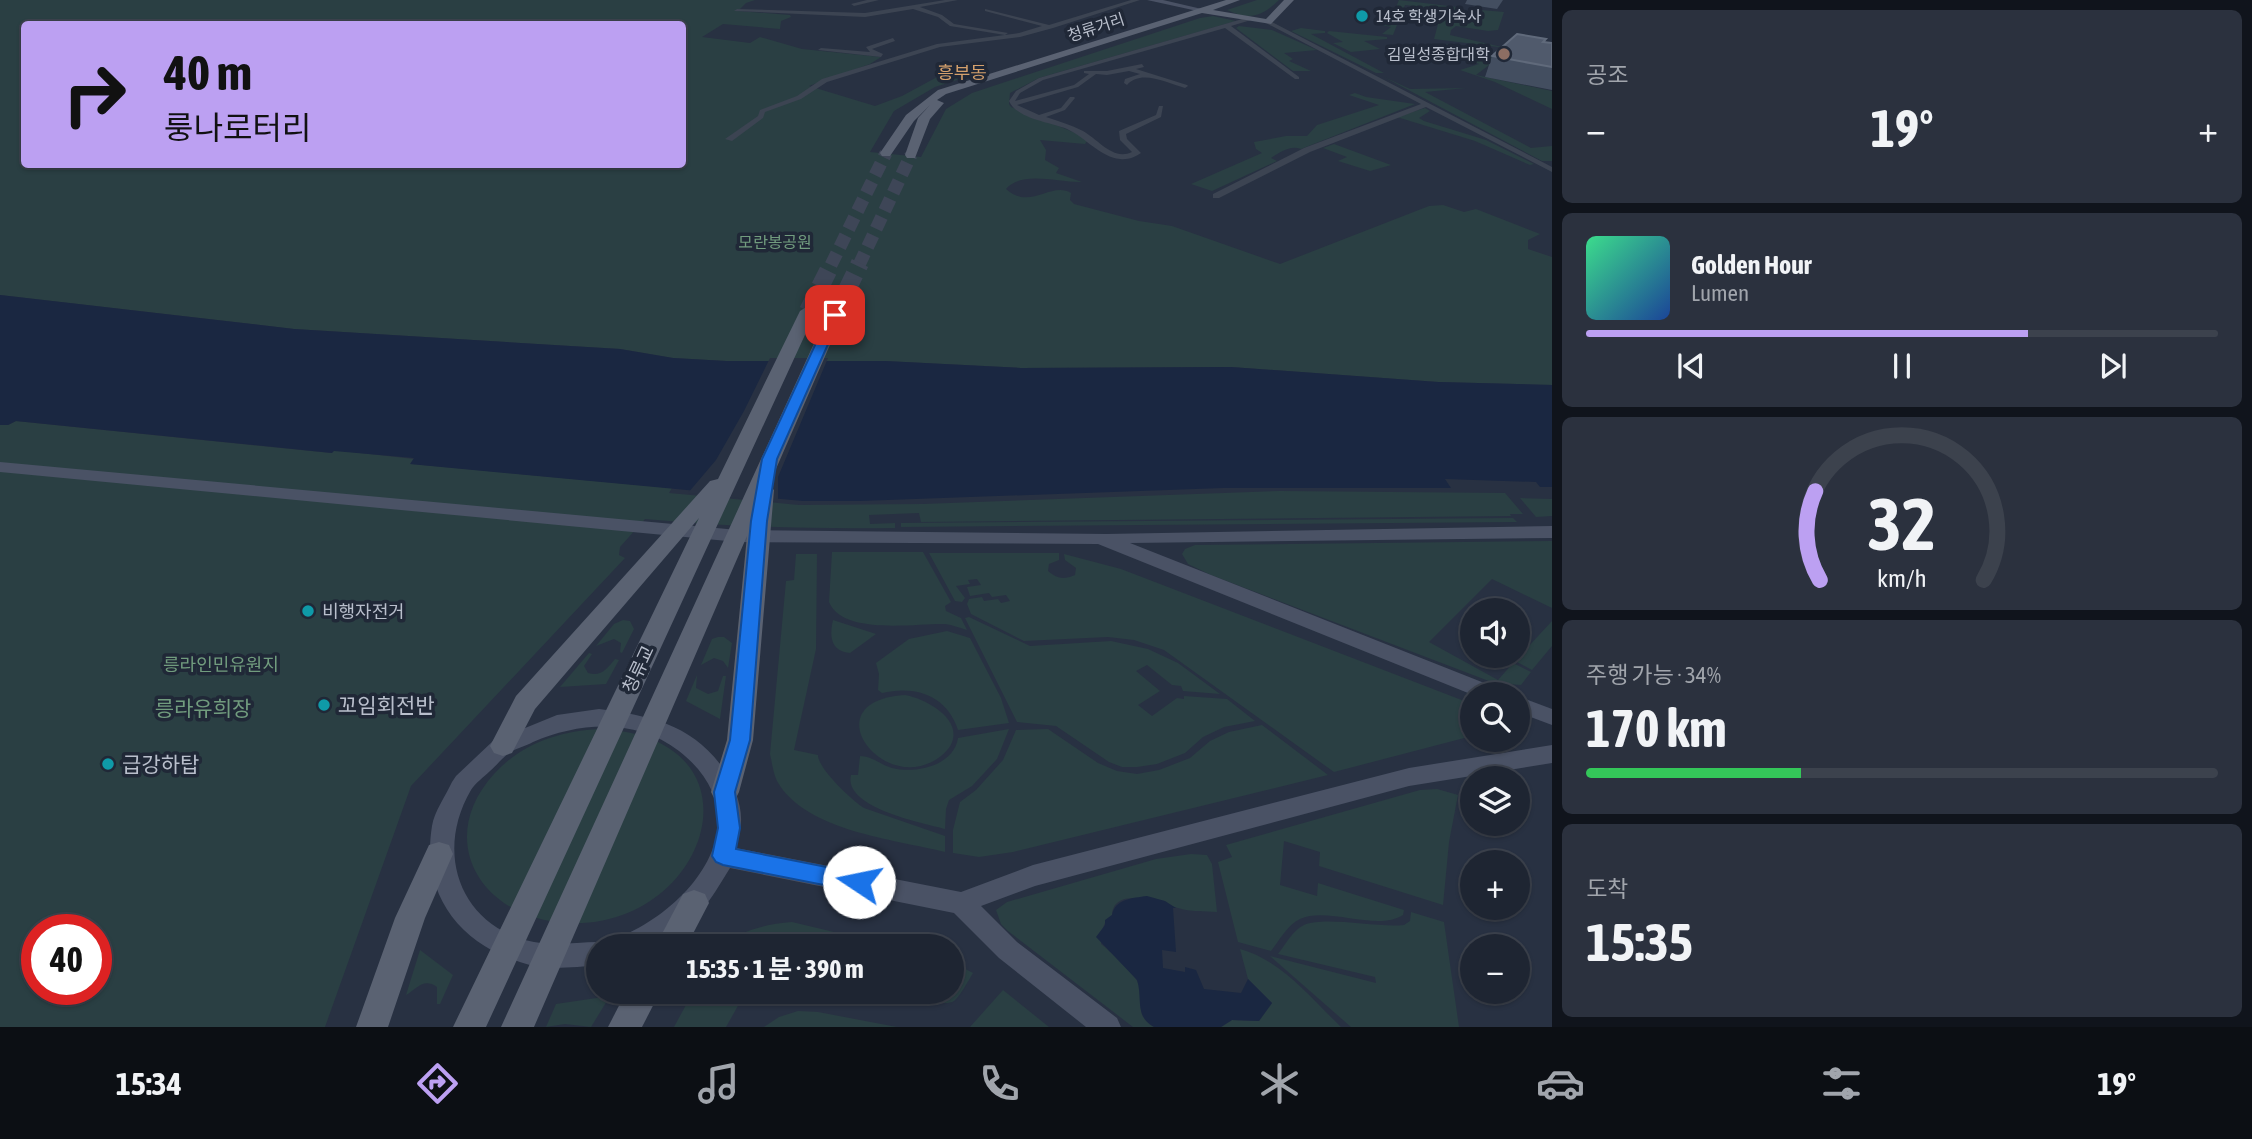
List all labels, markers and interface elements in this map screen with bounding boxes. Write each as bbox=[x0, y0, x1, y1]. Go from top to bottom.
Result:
place label: 14호 학생기숙사 bbox=[1376, 7, 1482, 25]
marker: 14호 학생기숙사 bbox=[1354, 8, 1370, 24]
street label: 청류거리 bbox=[1065, 9, 1127, 45]
text: 40 m bbox=[164, 44, 252, 100]
place label: 김일성종합대학 bbox=[1387, 45, 1490, 63]
marker: 김일성종합대학 bbox=[1496, 46, 1512, 62]
icon: right bbox=[49, 49, 140, 140]
district label: 흥부동 bbox=[937, 62, 987, 83]
text: 공조 bbox=[1586, 62, 1628, 88]
text: 19° bbox=[1870, 98, 1934, 158]
text: − bbox=[1586, 107, 1606, 150]
text: + bbox=[2198, 107, 2218, 150]
text: 룽나로터리 bbox=[164, 109, 311, 146]
park label: 모란봉공원 bbox=[738, 233, 812, 251]
text: Golden Hour bbox=[1691, 250, 1811, 280]
text: Lumen bbox=[1691, 280, 1749, 306]
pin bbox=[805, 285, 865, 345]
icon: arrive bbox=[816, 296, 854, 334]
icon: previous bbox=[1672, 347, 1710, 385]
icon: pause bbox=[1883, 347, 1921, 385]
icon: next bbox=[2094, 347, 2132, 385]
text: 32 bbox=[1868, 482, 1936, 565]
text: km/h bbox=[1877, 563, 1927, 591]
map controls bbox=[1460, 598, 1530, 1004]
button: sound bbox=[1460, 598, 1530, 668]
place label: 비행자전거 bbox=[322, 601, 405, 622]
marker: 비행자전거 bbox=[300, 603, 316, 619]
street label: 청류교 bbox=[618, 642, 658, 696]
park label: 릉라인민유원지 bbox=[163, 654, 279, 675]
text: 주행 가능 · 34% bbox=[1586, 662, 1721, 688]
button: search bbox=[1460, 682, 1530, 752]
place label: 꼬임회전반 bbox=[338, 693, 435, 717]
park label: 릉라유희장 bbox=[155, 696, 251, 720]
marker: 꼬임회전반 bbox=[316, 697, 332, 713]
text: 170 km bbox=[1586, 698, 1727, 758]
place label: 급강하탑 bbox=[122, 752, 199, 776]
marker: 급강하탑 bbox=[100, 756, 116, 772]
button: layers bbox=[1460, 766, 1530, 836]
position arrow bbox=[822, 845, 896, 919]
button: + bbox=[1460, 850, 1530, 920]
text: 도착 bbox=[1586, 876, 1628, 902]
text: 15:35 bbox=[1586, 912, 1693, 972]
speed limit sign: 40 bbox=[21, 914, 112, 1005]
button: − bbox=[1460, 934, 1530, 1004]
text: 15:35 · 1 분 · 390 m bbox=[686, 954, 864, 984]
icon: directions bbox=[413, 1059, 462, 1108]
icon: music bbox=[694, 1059, 743, 1108]
icon: phone bbox=[975, 1059, 1024, 1108]
icon: climate bbox=[1255, 1059, 1304, 1108]
icon: car bbox=[1536, 1059, 1585, 1108]
icon: filters bbox=[1817, 1059, 1866, 1108]
text: 15:34 bbox=[116, 1065, 182, 1102]
text: 19° bbox=[2097, 1065, 2136, 1102]

